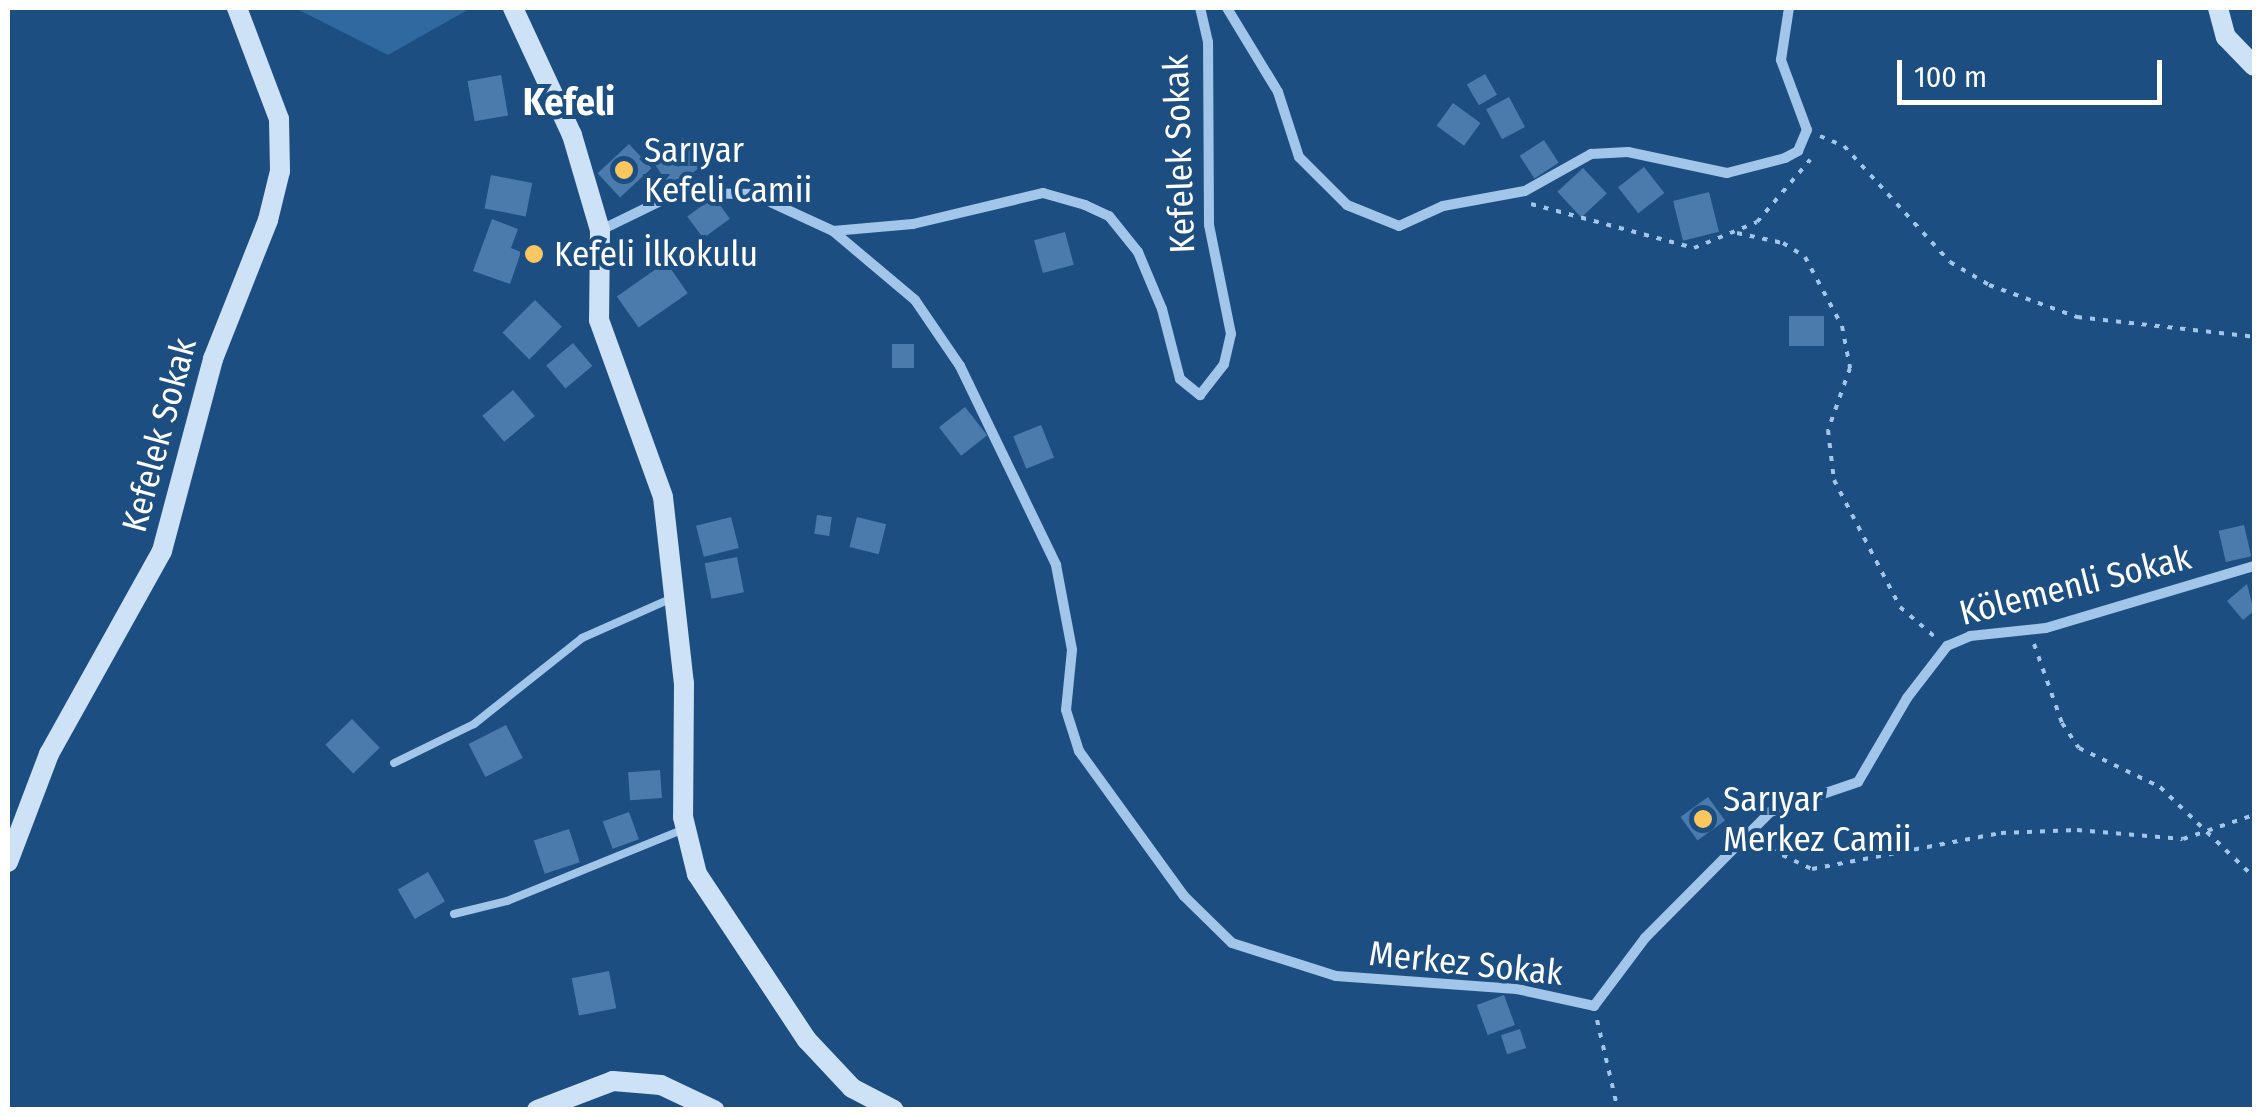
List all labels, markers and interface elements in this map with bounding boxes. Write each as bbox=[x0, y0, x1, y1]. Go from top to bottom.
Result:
scale bar bbox=[1902, 40, 2167, 102]
street label: Kefelek Sokak bbox=[1155, 54, 1203, 254]
text: 100 m bbox=[1914, 59, 1987, 95]
district label: Kefeli bbox=[523, 80, 615, 126]
place label: Sarıyar Kefeli Camii bbox=[644, 129, 812, 211]
marker: Sarıyar Kefeli Camii bbox=[613, 159, 635, 181]
place label: Kefeli İlkokulu bbox=[554, 233, 758, 275]
marker: Kefeli İlkokulu bbox=[523, 243, 545, 265]
street label: Kefelek Sokak bbox=[113, 334, 205, 536]
street label: Kölemenli Sokak bbox=[1955, 536, 2195, 634]
place label: Sarıyar Merkez Camii bbox=[1723, 778, 1912, 860]
marker: Sarıyar Merkez Camii bbox=[1692, 808, 1714, 830]
street label: Merkez Sokak bbox=[1367, 932, 1565, 994]

